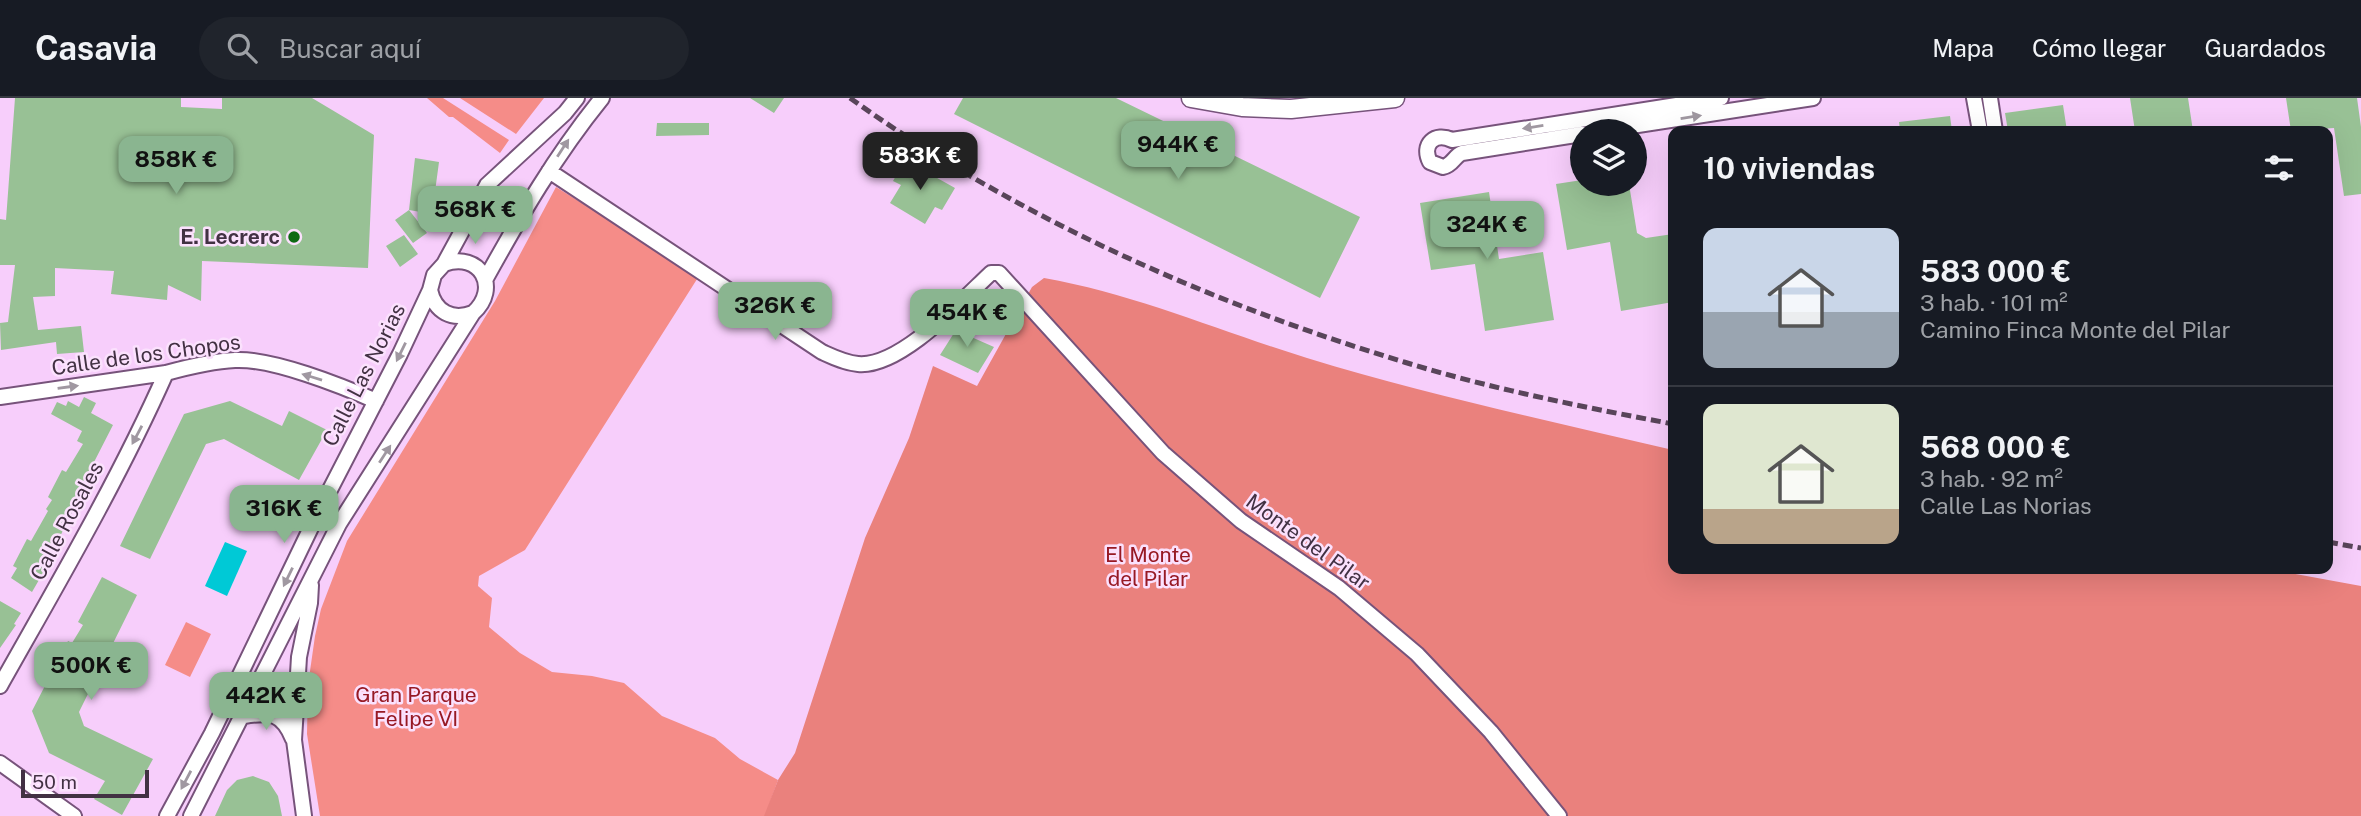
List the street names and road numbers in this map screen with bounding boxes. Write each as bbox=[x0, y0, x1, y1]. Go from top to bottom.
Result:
street label: Calle Las Norias bbox=[317, 299, 410, 450]
street label: Calle de los Chopos bbox=[50, 329, 242, 380]
street label: Calle Rosales bbox=[25, 457, 108, 584]
street label: Monte del Pilar bbox=[1241, 488, 1375, 595]

